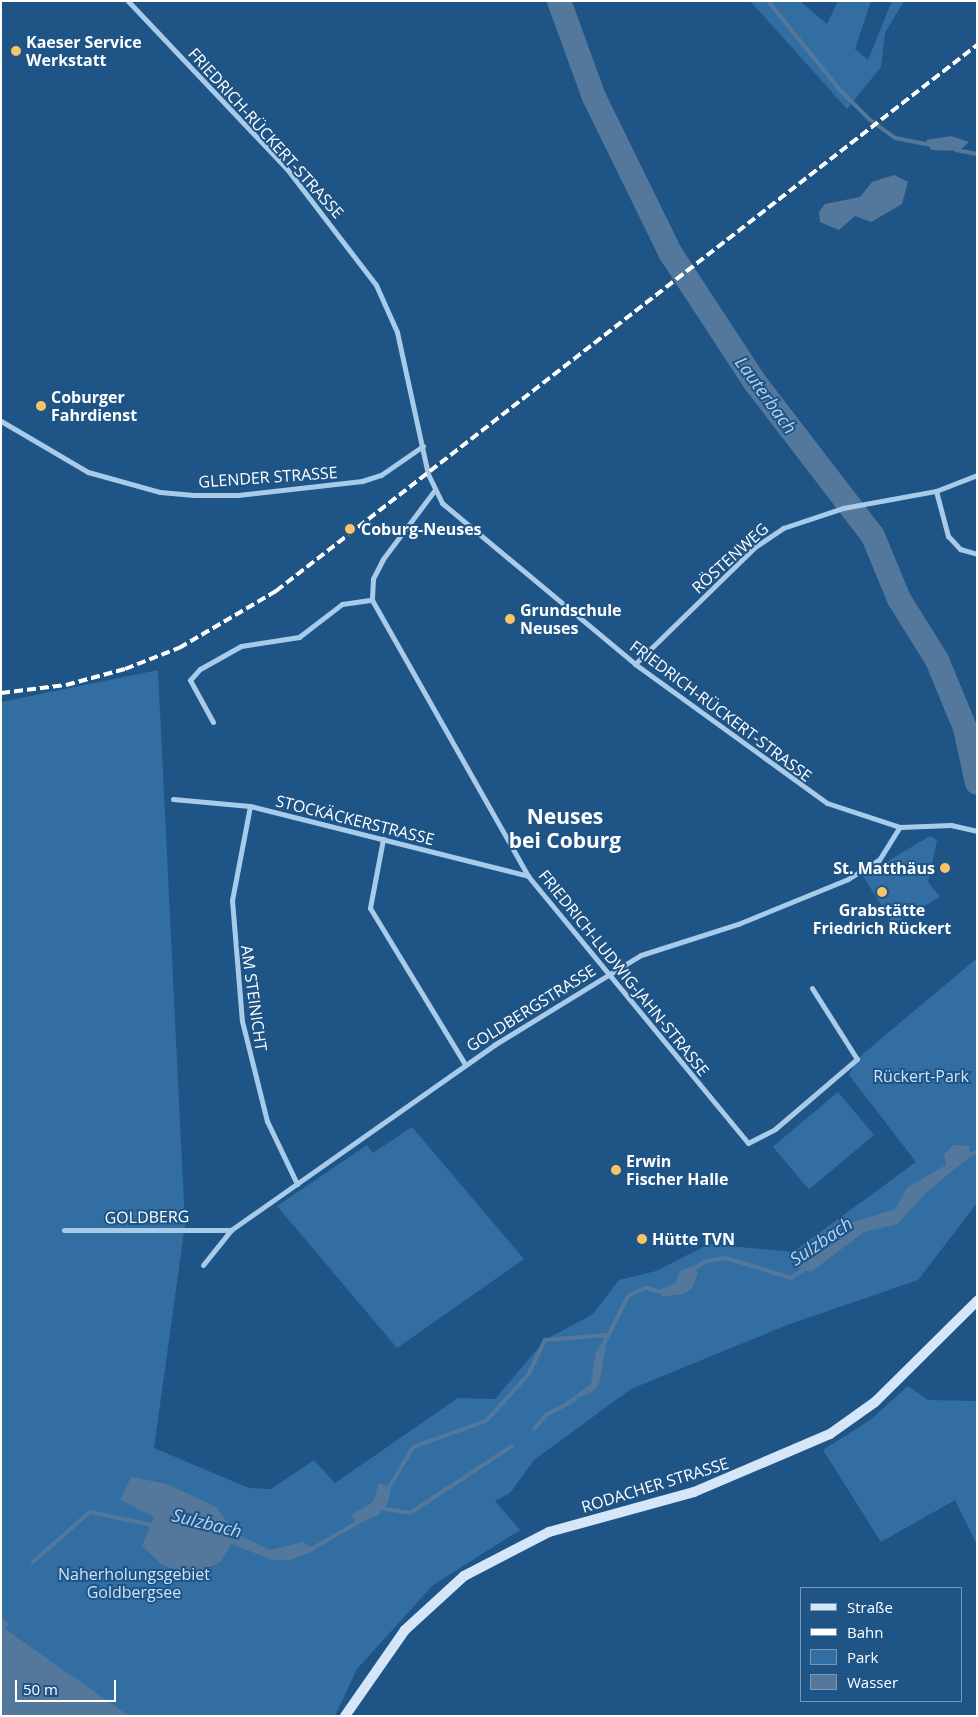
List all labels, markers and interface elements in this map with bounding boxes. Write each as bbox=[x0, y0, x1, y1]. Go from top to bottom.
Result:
place label: Kaeser Service Werkstatt bbox=[26, 32, 142, 70]
street label: FRIEDRICH-RÜCKERT-STRASSE bbox=[184, 44, 348, 222]
marker: Kaeser Service Werkstatt bbox=[10, 45, 22, 57]
water label: Lauterbach bbox=[731, 352, 801, 438]
place label: Coburger Fahrdienst bbox=[51, 387, 137, 425]
marker: Coburger Fahrdienst bbox=[35, 400, 47, 412]
street label: GLENDER STRASSE bbox=[198, 463, 338, 491]
place label: Coburg-Neuses bbox=[361, 519, 482, 539]
street label: RÖSTENWEG bbox=[688, 519, 772, 597]
marker: Coburg-Neuses bbox=[343, 522, 357, 536]
place label: Grundschule Neuses bbox=[520, 600, 622, 638]
marker: Grundschule Neuses bbox=[504, 613, 516, 625]
street label: FRIEDRICH-RÜCKERT-STRASSE bbox=[626, 636, 816, 786]
street label: STOCKÄCKERSTRASSE bbox=[274, 791, 436, 849]
district label: Neuses bei Coburg bbox=[509, 803, 621, 853]
place label: St. Matthäus bbox=[833, 858, 935, 878]
marker: St. Matthäus bbox=[939, 862, 951, 874]
street label: FRIEDRICH-LUDWIG-JAHN-STRASSE bbox=[535, 866, 713, 1080]
marker: Grabstätte Friedrich Rückert bbox=[876, 886, 888, 898]
place label: Grabstätte Friedrich Rückert bbox=[813, 900, 951, 938]
street label: AM STEINICHT bbox=[237, 944, 271, 1052]
street label: GOLDBERGSTRASSE bbox=[463, 960, 599, 1056]
park label: Rückert-Park bbox=[873, 1066, 969, 1086]
place label: Erwin Fischer Halle bbox=[626, 1151, 728, 1189]
marker: Erwin Fischer Halle bbox=[610, 1164, 622, 1176]
street label: GOLDBERG bbox=[104, 1207, 190, 1227]
water label: Sulzbach bbox=[785, 1212, 857, 1270]
place label: Hütte TVN bbox=[652, 1229, 735, 1249]
marker: Hütte TVN bbox=[636, 1233, 648, 1245]
street label: RODACHER STRASSE bbox=[579, 1453, 731, 1517]
water label: Sulzbach bbox=[170, 1504, 244, 1542]
park label: Naherholungsgebiet Goldbergsee bbox=[58, 1564, 210, 1602]
legend bbox=[800, 1587, 963, 1702]
text: Straße bbox=[847, 1597, 893, 1617]
text: Bahn bbox=[847, 1622, 883, 1642]
text: Park bbox=[847, 1647, 878, 1667]
scale bar bbox=[18, 1670, 119, 1702]
text: Wasser bbox=[847, 1672, 898, 1692]
text: 50 m bbox=[23, 1679, 58, 1699]

